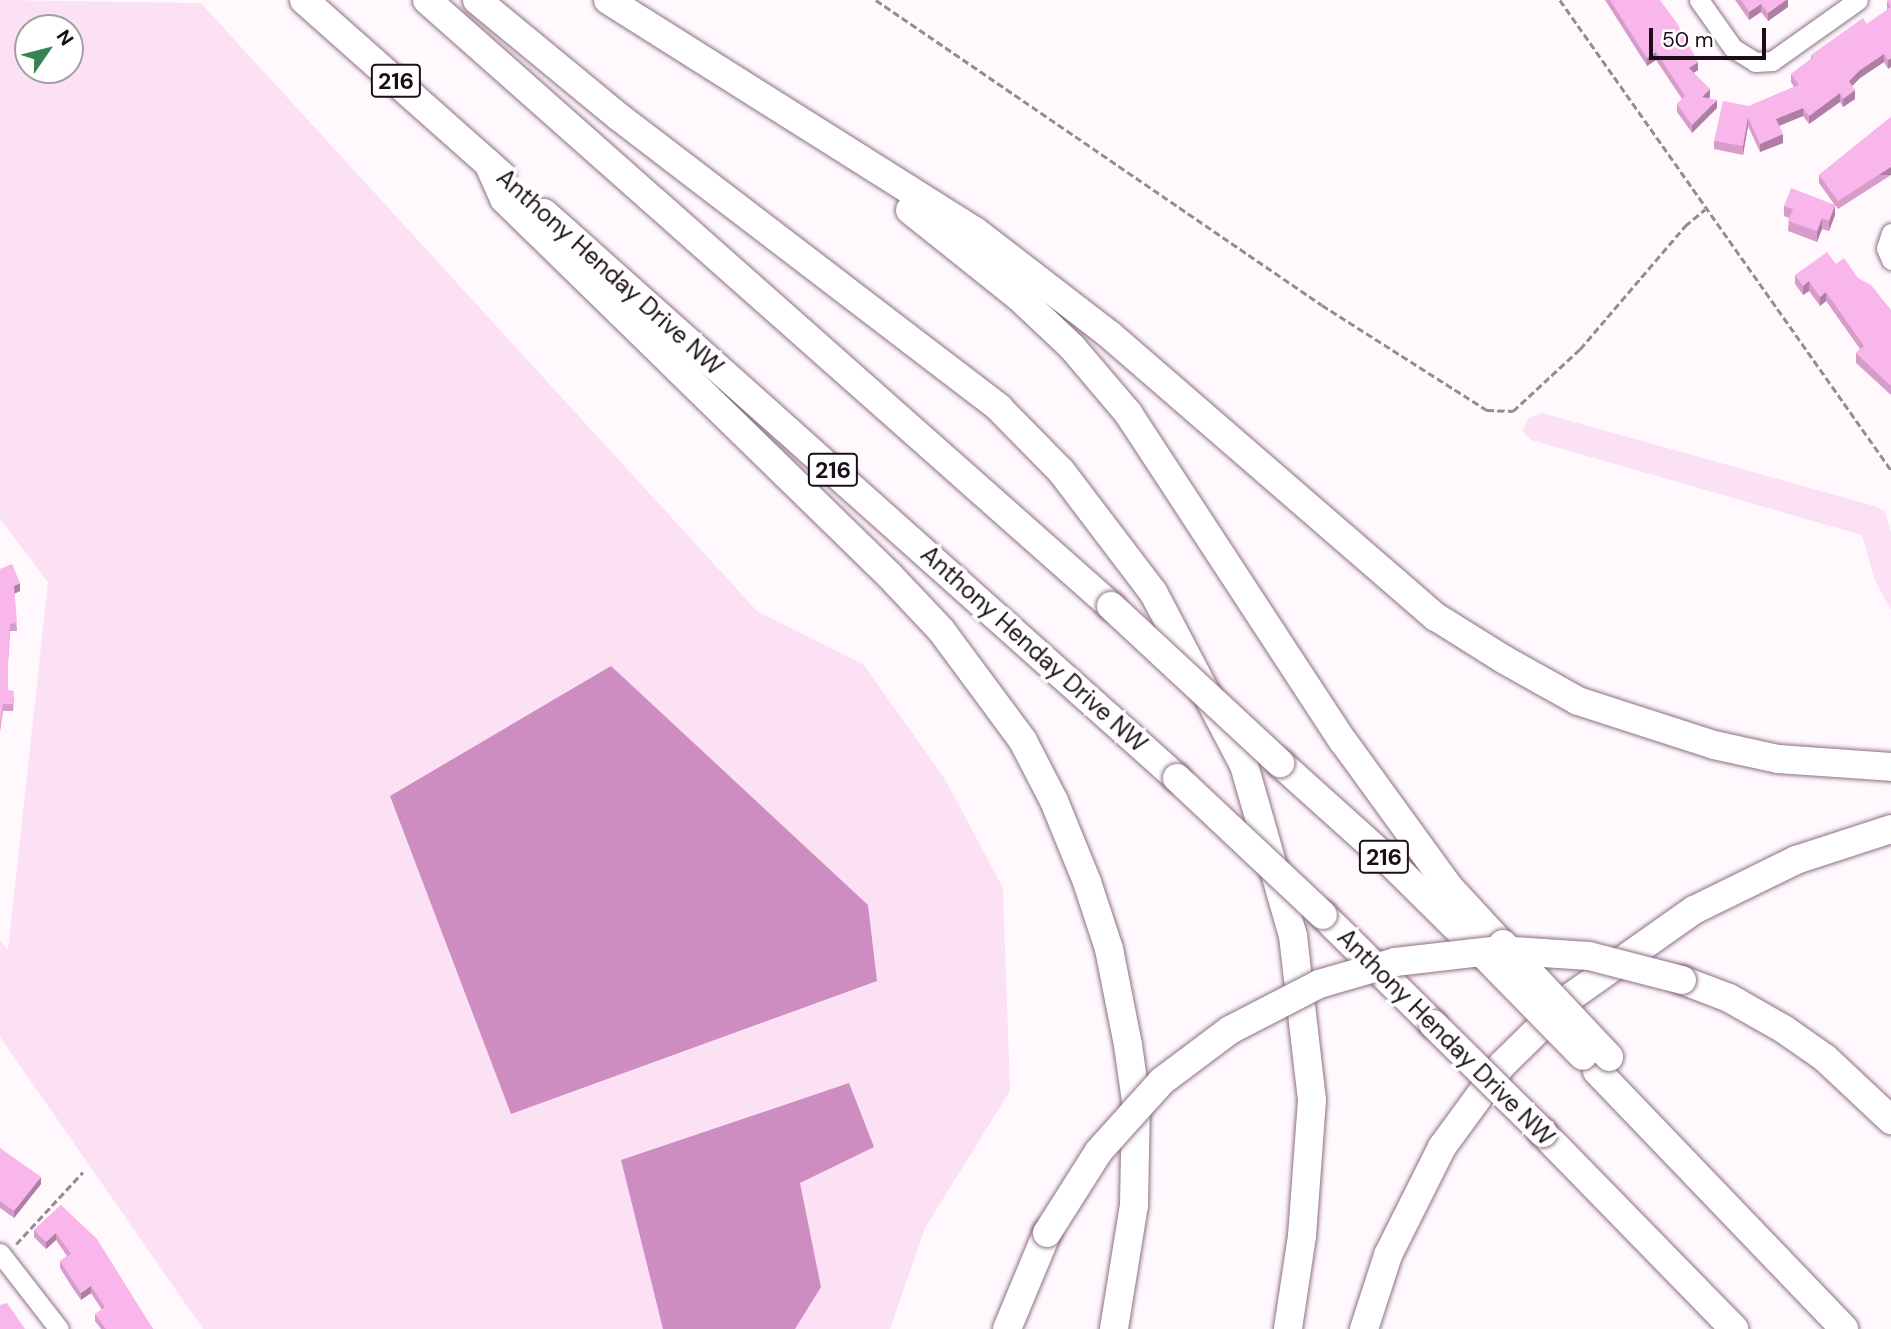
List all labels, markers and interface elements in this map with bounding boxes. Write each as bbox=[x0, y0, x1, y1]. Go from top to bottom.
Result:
north arrow bbox=[14, 14, 84, 84]
scale bar bbox=[1653, 14, 1770, 58]
text: N bbox=[51, 25, 79, 51]
text: 50 m bbox=[1662, 26, 1713, 54]
road number: 216 bbox=[370, 61, 422, 100]
street label: Anthony Henday Drive NW bbox=[491, 163, 729, 381]
road number: 216 bbox=[807, 450, 859, 490]
street label: Anthony Henday Drive NW bbox=[915, 540, 1153, 758]
road number: 216 bbox=[1358, 838, 1410, 876]
street label: Anthony Henday Drive NW bbox=[1332, 923, 1560, 1151]

